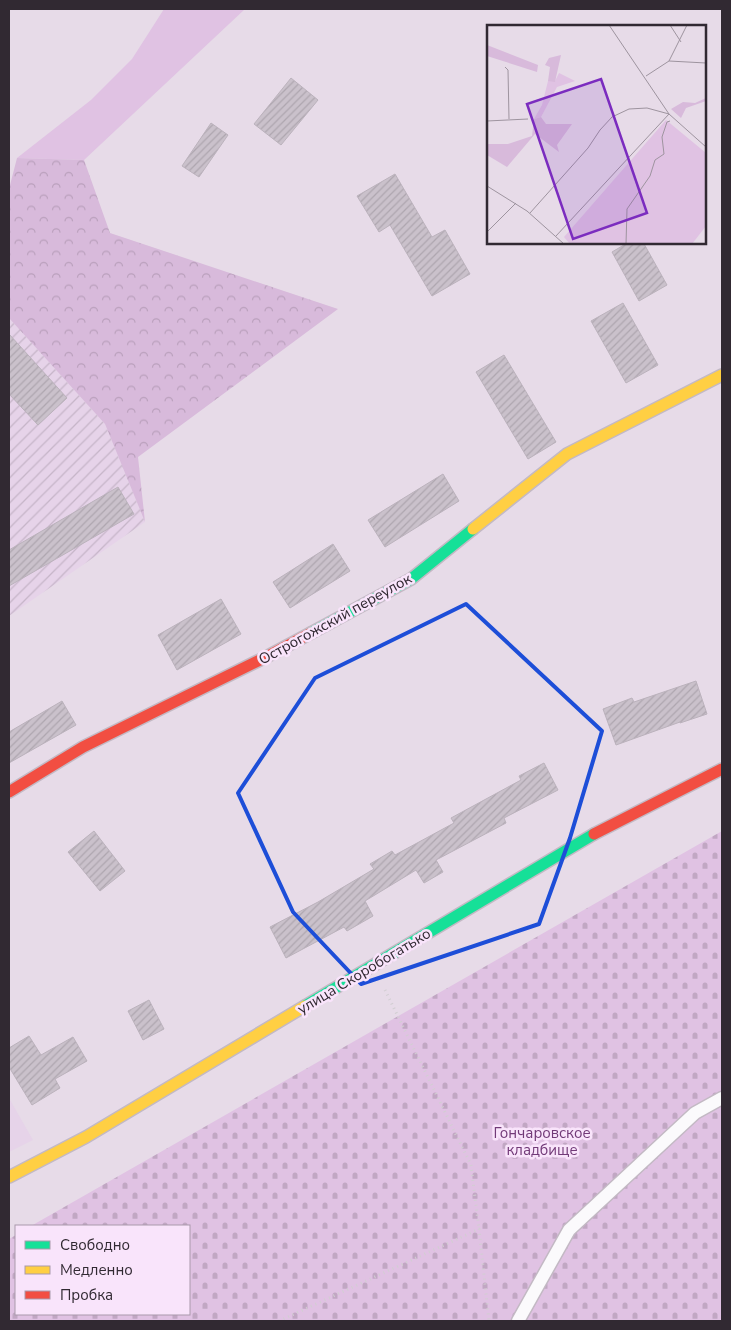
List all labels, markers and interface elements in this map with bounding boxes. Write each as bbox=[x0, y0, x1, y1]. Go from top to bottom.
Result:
inset map bbox=[487, 25, 706, 244]
street label: Острогожский переулок bbox=[255, 569, 415, 669]
street label: улица Скоробогатько bbox=[294, 923, 434, 1019]
park label: Гончаровское кладбище bbox=[493, 1123, 591, 1160]
legend bbox=[15, 1225, 190, 1315]
text: Свободно bbox=[60, 1235, 130, 1255]
text: Медленно bbox=[60, 1260, 133, 1280]
text: Пробка bbox=[60, 1285, 113, 1305]

